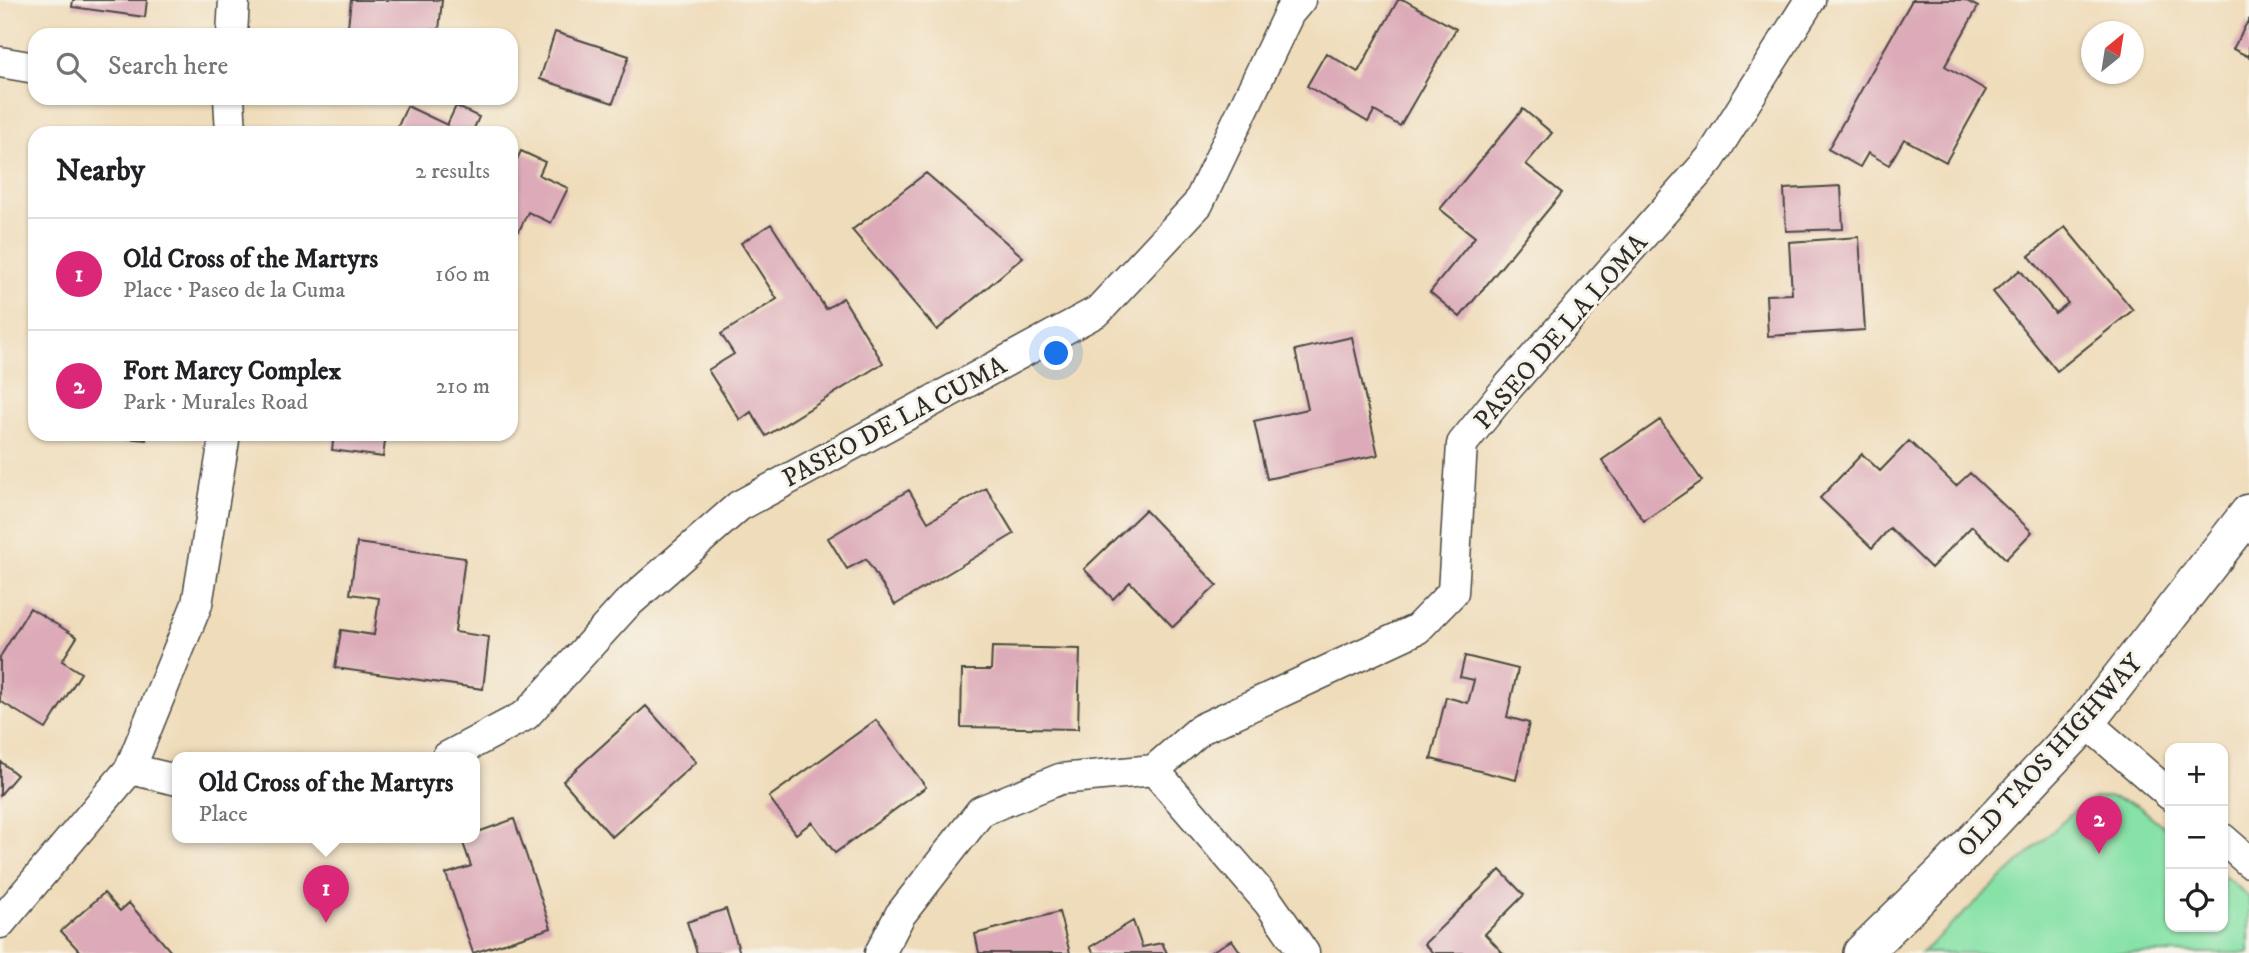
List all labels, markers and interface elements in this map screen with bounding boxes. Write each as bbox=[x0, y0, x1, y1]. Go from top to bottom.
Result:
north arrow bbox=[2081, 21, 2144, 84]
search box bbox=[28, 28, 518, 105]
icon: search bbox=[52, 48, 90, 86]
text: Search here bbox=[108, 50, 228, 83]
text: Nearby bbox=[56, 153, 145, 190]
text: 2 results bbox=[415, 157, 490, 186]
street label: PASEO DE LA LOMA bbox=[1467, 227, 1655, 437]
text: Old Cross of the Martyrs bbox=[123, 243, 378, 276]
text: 1 bbox=[75, 260, 83, 289]
text: 160 m bbox=[435, 260, 490, 289]
text: Place · Paseo de la Cuma bbox=[123, 276, 345, 305]
your location bbox=[1039, 336, 1073, 370]
street label: PASEO DE LA CUMA bbox=[777, 349, 1013, 495]
text: Fort Marcy Complex bbox=[123, 355, 341, 388]
text: 2 bbox=[73, 372, 85, 401]
text: 210 m bbox=[436, 372, 490, 401]
text: Park · Murales Road bbox=[123, 388, 308, 417]
street label: OLD TAOS HIGHWAY bbox=[1950, 647, 2151, 865]
map controls bbox=[2165, 743, 2228, 932]
button: + bbox=[2165, 743, 2228, 806]
popup bbox=[172, 752, 480, 843]
text: Old Cross of the Martyrs bbox=[198, 767, 454, 800]
pin: 2 bbox=[2076, 796, 2122, 854]
text: Place bbox=[198, 800, 248, 829]
button: − bbox=[2165, 806, 2228, 869]
pin: 1 bbox=[303, 865, 349, 923]
button: locate bbox=[2165, 869, 2228, 932]

